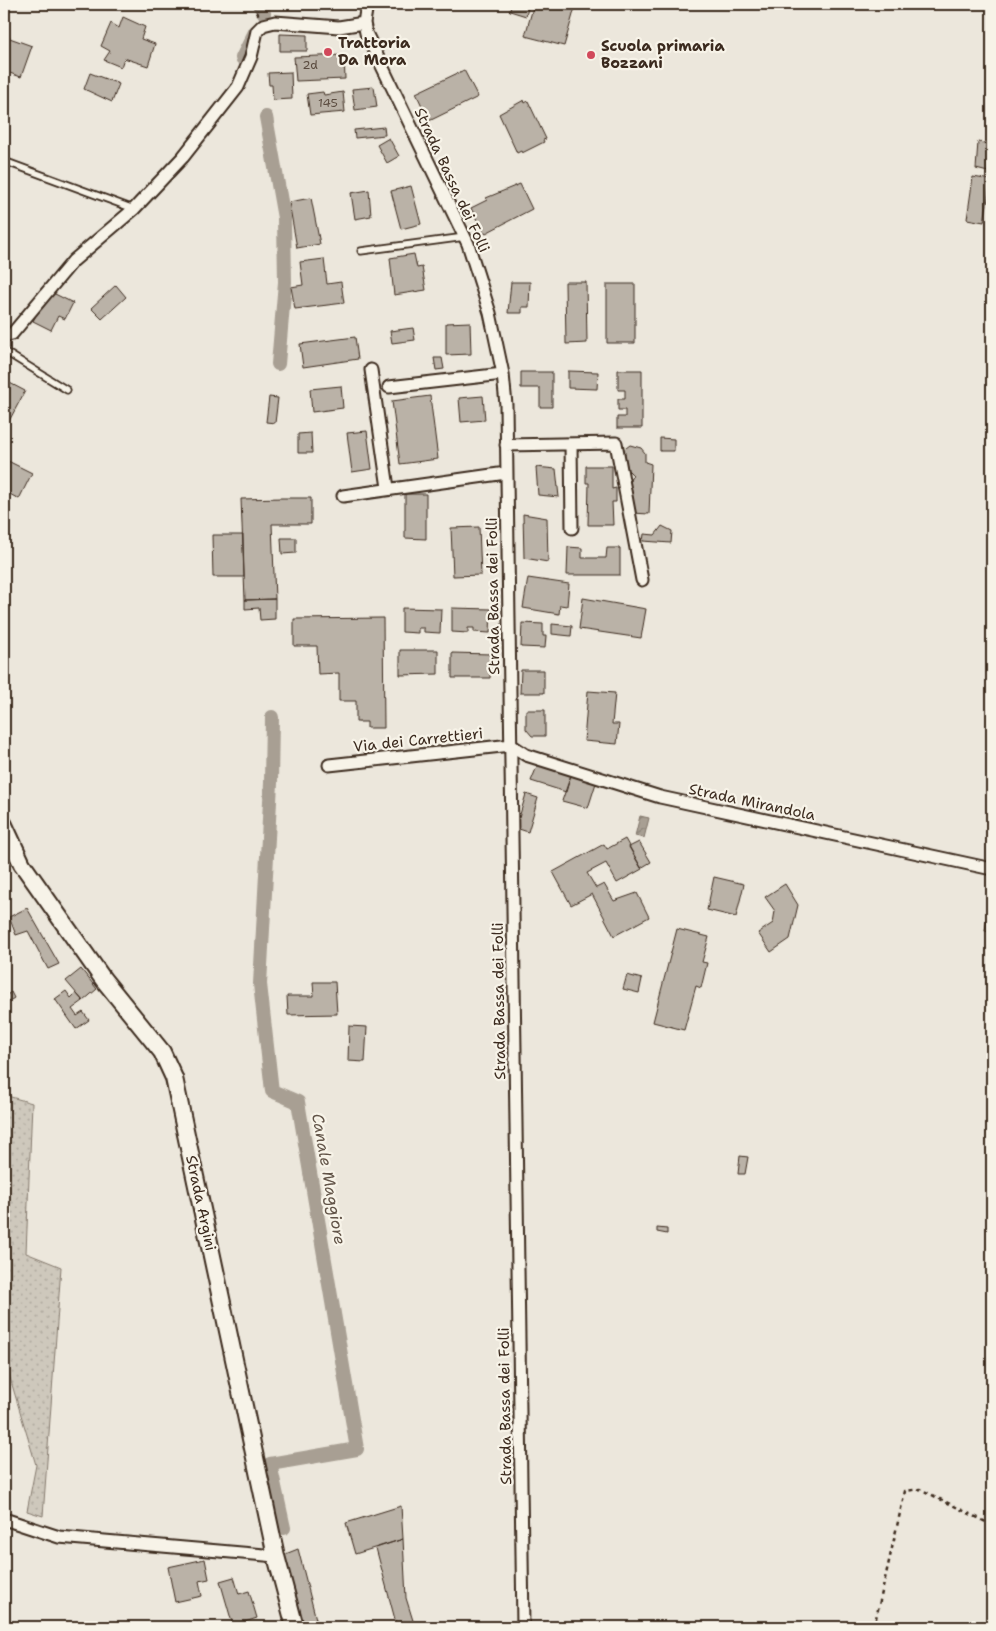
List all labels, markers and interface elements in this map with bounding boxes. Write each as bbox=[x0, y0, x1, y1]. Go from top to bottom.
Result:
place label: Trattoria Da Mora bbox=[338, 33, 411, 70]
place label: Scuola primaria Bozzani bbox=[601, 36, 725, 73]
marker: Trattoria Da Mora bbox=[322, 46, 334, 58]
marker: Scuola primaria Bozzani bbox=[585, 49, 597, 61]
house number: 2d bbox=[302, 57, 318, 73]
house number: 145 bbox=[318, 95, 338, 111]
street label: Strada Bassa dei Folli bbox=[410, 104, 494, 256]
street label: Strada Bassa dei Folli bbox=[482, 517, 504, 675]
street label: Via dei Carrettieri bbox=[352, 723, 484, 757]
street label: Strada Mirandola bbox=[687, 779, 818, 825]
street label: Strada Bassa dei Folli bbox=[488, 922, 510, 1080]
water label: Canale Maggiore bbox=[307, 1112, 351, 1246]
street label: Strada Argini bbox=[181, 1153, 221, 1253]
street label: Strada Bassa dei Folli bbox=[494, 1327, 516, 1485]

